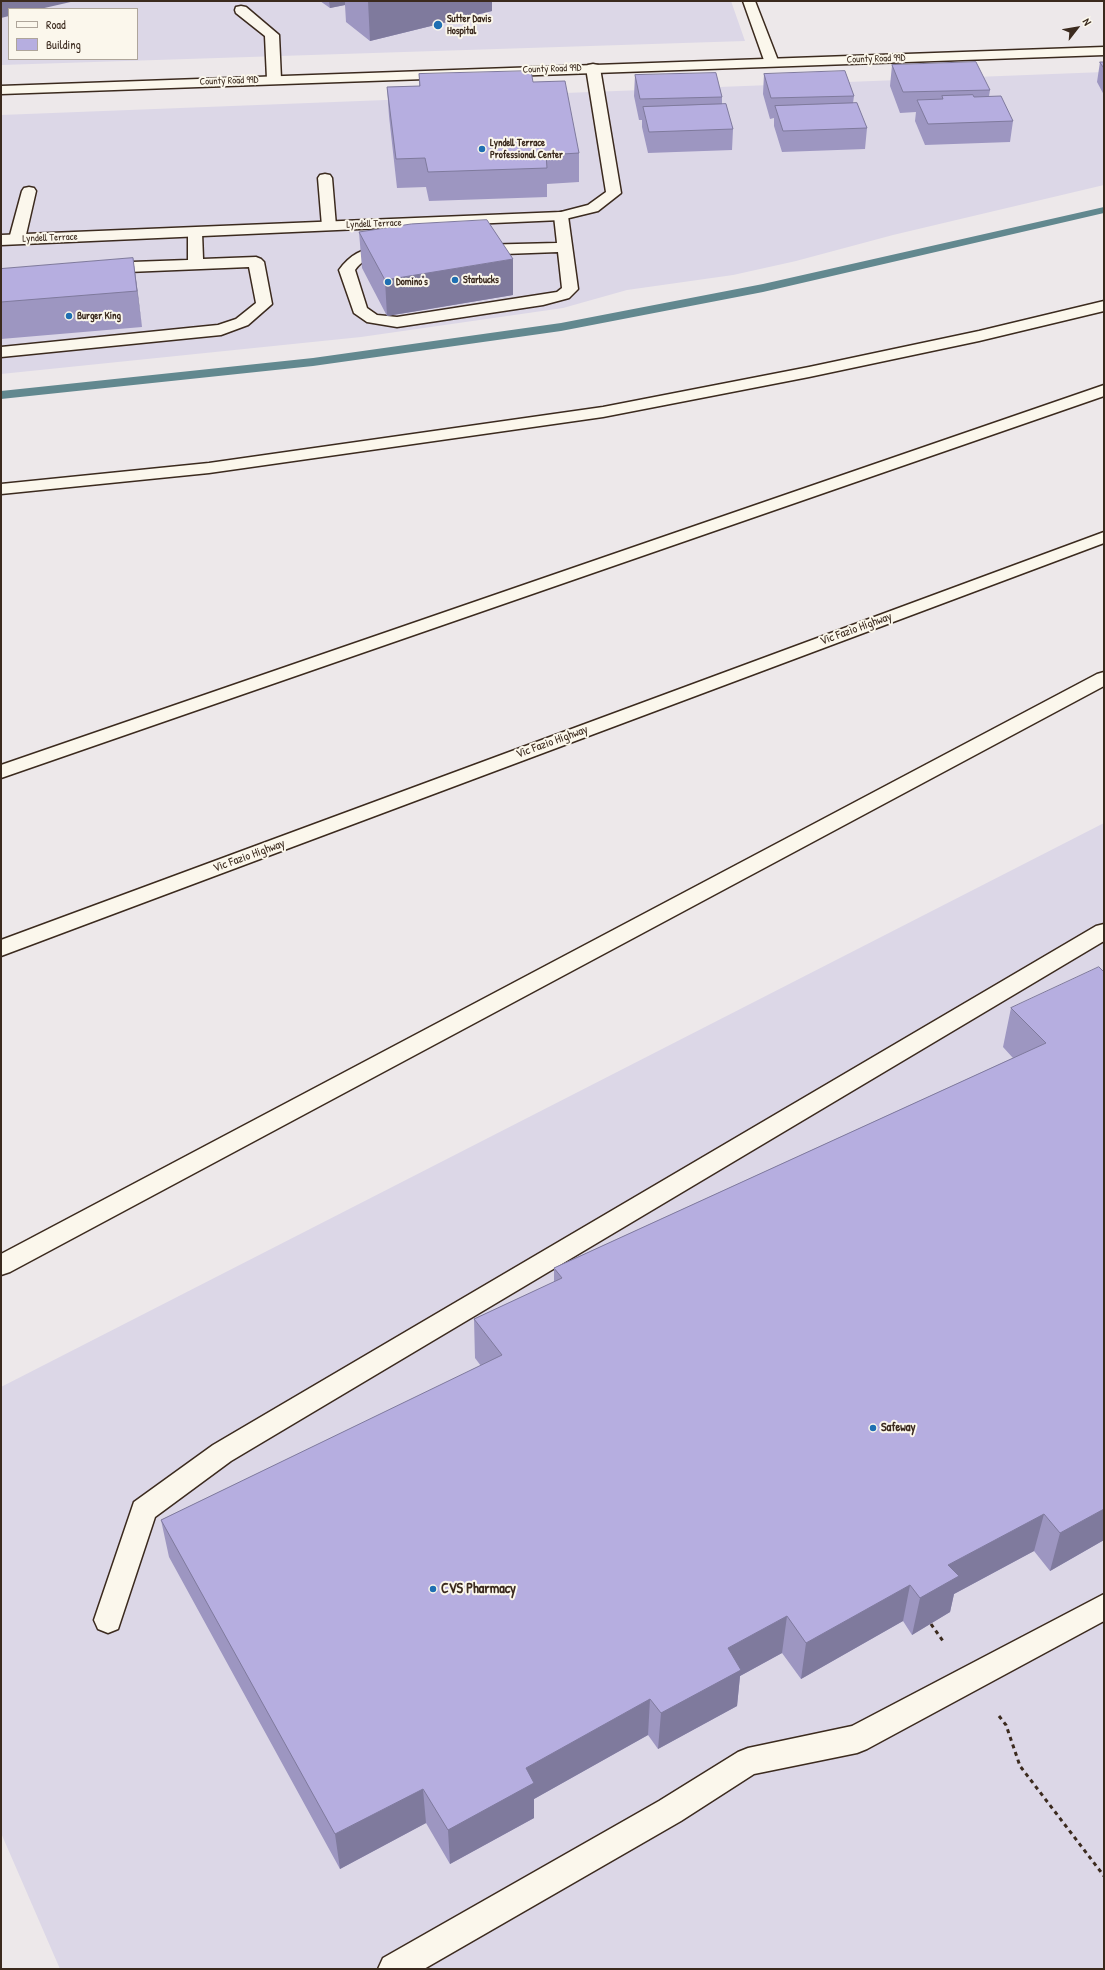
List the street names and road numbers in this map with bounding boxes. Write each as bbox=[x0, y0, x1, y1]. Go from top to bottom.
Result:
street label: County Road 99D bbox=[846, 52, 906, 66]
street label: County Road 99D bbox=[522, 62, 582, 76]
street label: County Road 99D bbox=[199, 74, 259, 88]
street label: Lyndell Terrace bbox=[346, 217, 402, 231]
street label: Lyndell Terrace bbox=[22, 231, 78, 245]
street label: Vic Fazio Highway bbox=[818, 609, 894, 649]
street label: Vic Fazio Highway bbox=[514, 722, 590, 762]
street label: Vic Fazio Highway bbox=[211, 836, 287, 876]

